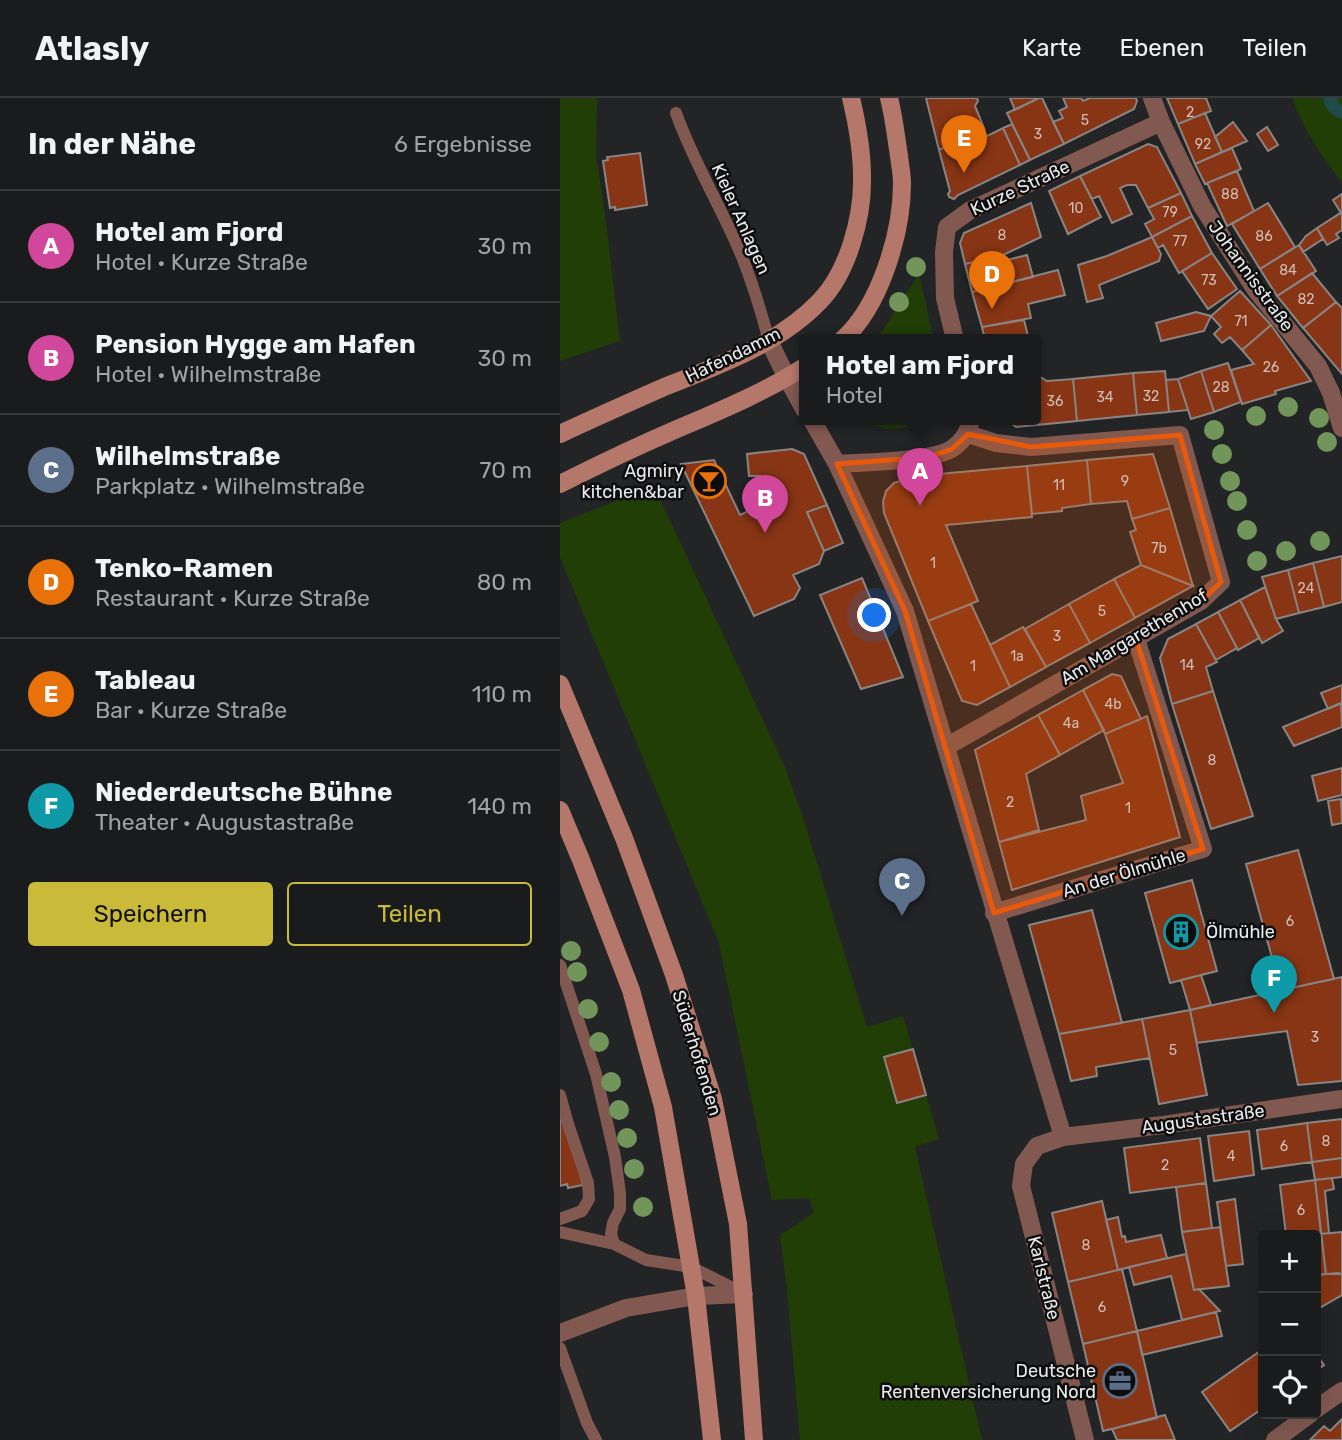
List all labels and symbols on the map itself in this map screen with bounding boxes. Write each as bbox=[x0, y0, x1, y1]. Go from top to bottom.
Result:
house number: 2 bbox=[1186, 104, 1194, 121]
house number: 5 bbox=[1081, 112, 1089, 129]
pin: E bbox=[941, 115, 987, 173]
house number: 3 bbox=[1034, 126, 1042, 143]
house number: 92 bbox=[1195, 136, 1211, 153]
street label: Kurze Straße bbox=[967, 155, 1073, 221]
street label: Kieler Anlagen bbox=[707, 160, 775, 278]
house number: 88 bbox=[1221, 186, 1239, 203]
house number: 10 bbox=[1069, 200, 1084, 217]
house number: 79 bbox=[1162, 204, 1178, 221]
street label: Johannisstraße bbox=[1203, 216, 1299, 336]
house number: 8 bbox=[998, 227, 1007, 244]
house number: 86 bbox=[1255, 228, 1273, 245]
house number: 77 bbox=[1173, 233, 1187, 250]
pin: D bbox=[969, 251, 1015, 309]
house number: 84 bbox=[1279, 262, 1297, 279]
house number: 73 bbox=[1201, 272, 1217, 289]
house number: 82 bbox=[1297, 291, 1315, 308]
house number: 71 bbox=[1234, 313, 1248, 330]
street label: Hafendamm bbox=[682, 323, 784, 387]
house number: 26 bbox=[1263, 359, 1279, 376]
house number: 28 bbox=[1212, 379, 1230, 396]
house number: 32 bbox=[1143, 388, 1159, 405]
house number: 34 bbox=[1096, 389, 1114, 406]
house number: 36 bbox=[1047, 393, 1063, 410]
pin: A bbox=[897, 448, 943, 506]
place label: Agmiry kitchen&bar bbox=[581, 460, 684, 503]
bar icon: Agmiry kitchen&bar bbox=[690, 462, 728, 500]
house number: 9 bbox=[1121, 473, 1129, 490]
pin: B bbox=[742, 475, 788, 533]
house number: 11 bbox=[1053, 477, 1065, 494]
house number: 7b bbox=[1151, 540, 1167, 557]
house number: 1 bbox=[930, 555, 936, 572]
house number: 24 bbox=[1298, 580, 1315, 597]
street label: Am Margarethenhof bbox=[1056, 584, 1212, 690]
your location bbox=[857, 598, 891, 632]
house number: 5 bbox=[1098, 603, 1106, 620]
house number: 3 bbox=[1053, 628, 1061, 645]
house number: 1a bbox=[1010, 648, 1024, 665]
house number: 14 bbox=[1180, 657, 1195, 674]
house number: 1 bbox=[970, 658, 976, 675]
house number: 4b bbox=[1104, 696, 1122, 713]
house number: 4a bbox=[1063, 715, 1079, 732]
house number: 8 bbox=[1208, 752, 1217, 769]
house number: 2 bbox=[1006, 794, 1014, 811]
house number: 1 bbox=[1125, 800, 1131, 817]
street label: An der Ölmühle bbox=[1060, 844, 1188, 902]
pin: C bbox=[879, 858, 925, 916]
building icon: Ölmühle bbox=[1162, 913, 1200, 951]
house number: 6 bbox=[1286, 913, 1294, 930]
place label: Ölmühle bbox=[1206, 921, 1275, 943]
pin: F bbox=[1251, 955, 1297, 1013]
street label: Süderhofenden bbox=[667, 987, 727, 1119]
house number: 3 bbox=[1311, 1029, 1319, 1046]
house number: 5 bbox=[1169, 1042, 1177, 1059]
street label: Augustastraße bbox=[1140, 1099, 1266, 1139]
house number: 8 bbox=[1322, 1133, 1331, 1150]
house number: 6 bbox=[1280, 1138, 1288, 1155]
house number: 4 bbox=[1227, 1148, 1236, 1165]
house number: 2 bbox=[1161, 1157, 1169, 1174]
house number: 6 bbox=[1297, 1202, 1305, 1219]
street label: Karlstraße bbox=[1023, 1234, 1065, 1322]
house number: 8 bbox=[1082, 1237, 1091, 1254]
house number: 6 bbox=[1098, 1299, 1106, 1316]
place label: Deutsche Rentenversicherung Nord bbox=[881, 1360, 1096, 1403]
office icon: Deutsche Rentenversicherung Nord bbox=[1101, 1362, 1139, 1400]

